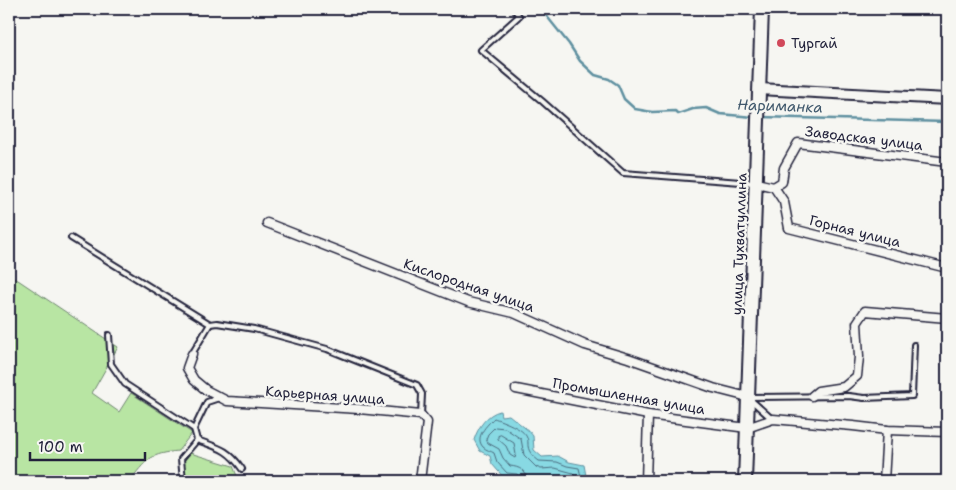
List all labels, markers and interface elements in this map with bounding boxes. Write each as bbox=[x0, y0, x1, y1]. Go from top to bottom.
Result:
place label: Тургай bbox=[791, 34, 837, 52]
marker: Тургай bbox=[775, 37, 787, 49]
water label: Нариманка bbox=[737, 95, 823, 117]
street label: Заводская улица bbox=[804, 122, 924, 154]
street label: улица Тухватуллина bbox=[728, 172, 750, 315]
street label: Горная улица bbox=[807, 211, 903, 251]
street label: Кислородная улица bbox=[401, 254, 537, 316]
street label: Промышленная улица bbox=[551, 374, 707, 418]
street label: Карьерная улица bbox=[265, 382, 386, 408]
scale bar bbox=[30, 430, 145, 462]
text: 100 m bbox=[38, 437, 83, 457]

